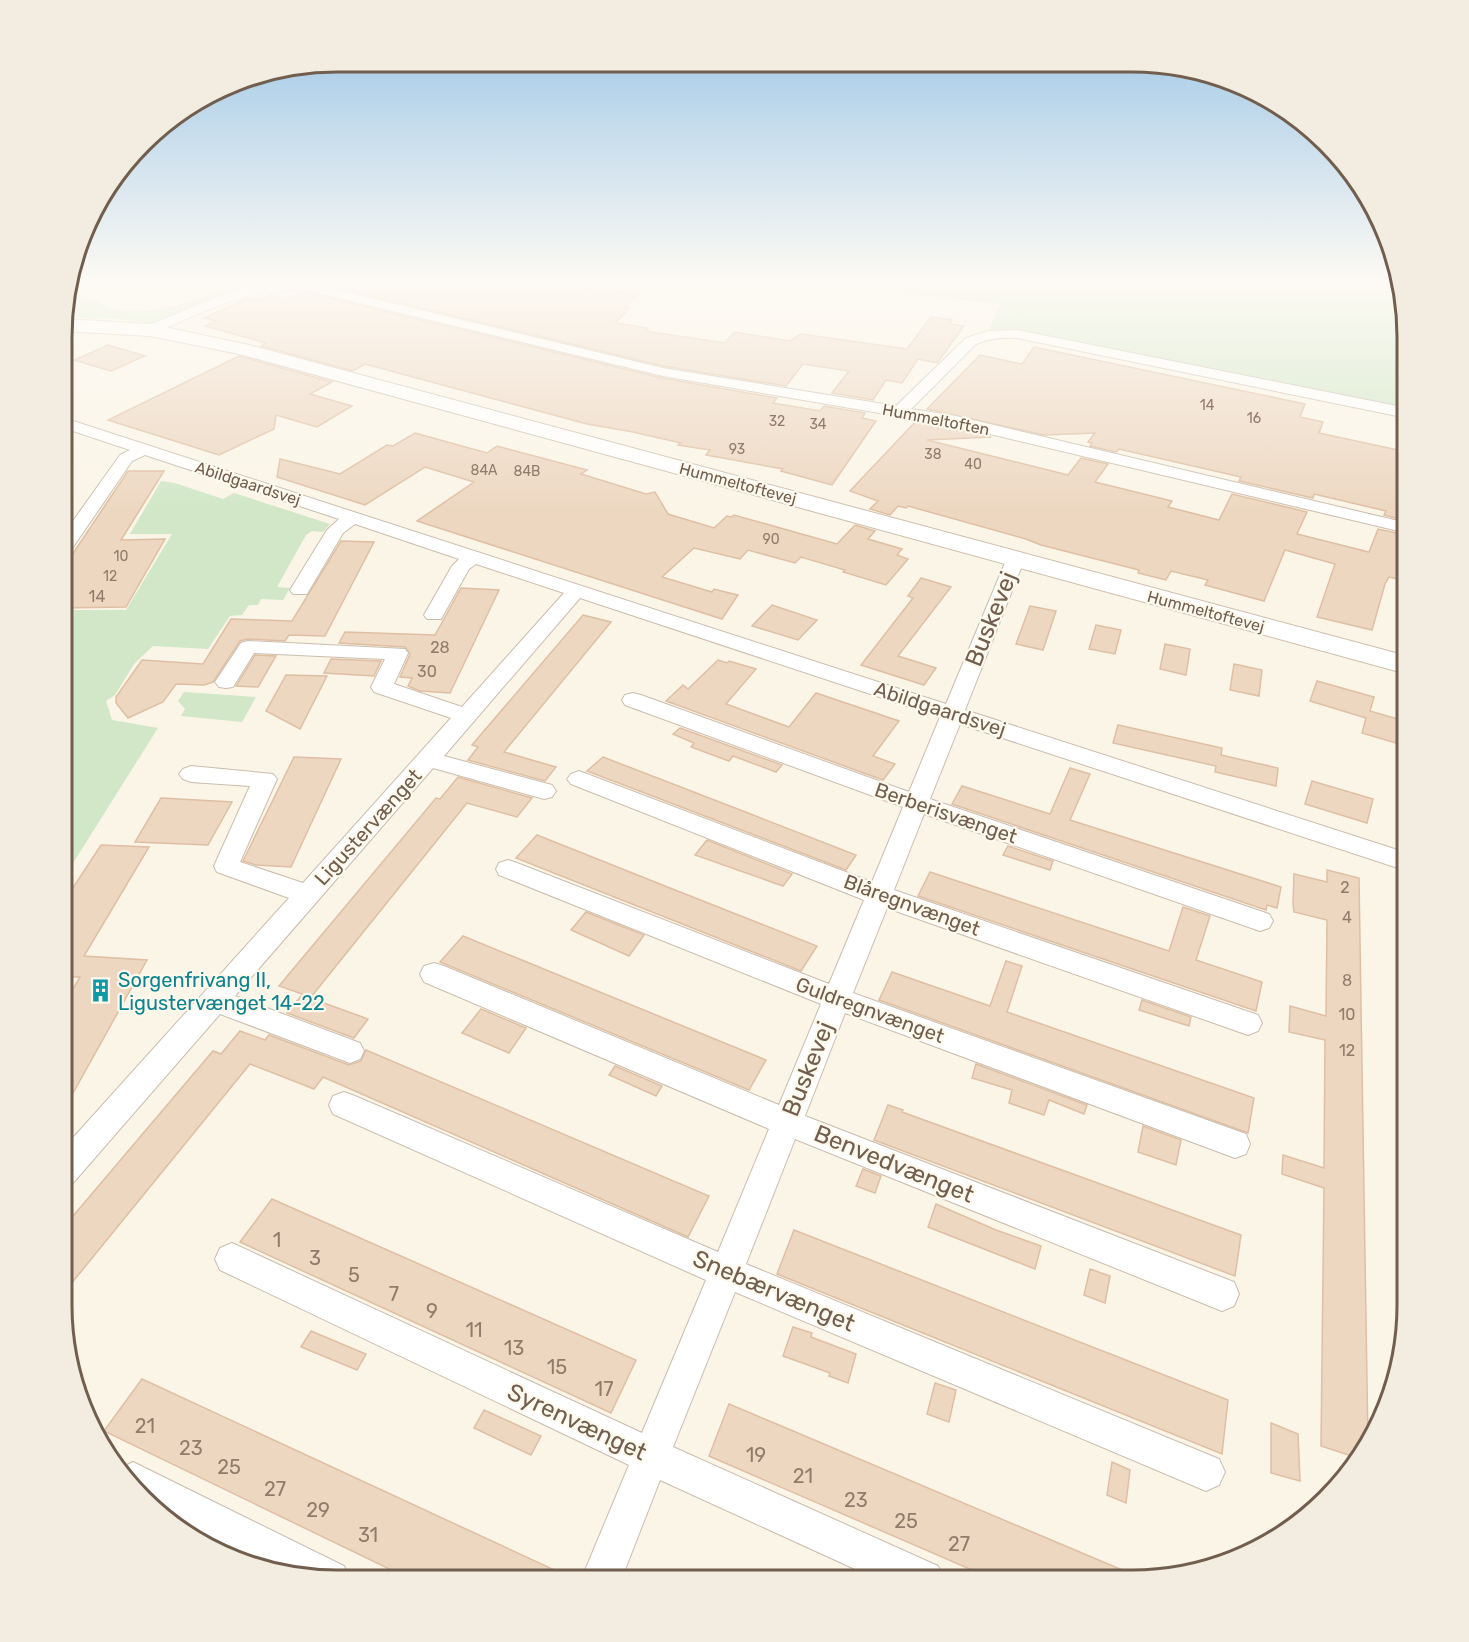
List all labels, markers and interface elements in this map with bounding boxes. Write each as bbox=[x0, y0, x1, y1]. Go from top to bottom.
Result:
house number: 14 bbox=[1200, 397, 1215, 414]
street label: Hummeltoften bbox=[881, 400, 991, 439]
house number: 16 bbox=[1247, 410, 1261, 427]
house number: 32 bbox=[769, 413, 785, 430]
house number: 34 bbox=[809, 416, 827, 433]
house number: 93 bbox=[729, 441, 745, 458]
house number: 38 bbox=[924, 446, 942, 463]
house number: 40 bbox=[964, 456, 982, 473]
street label: Abildgaardsvej bbox=[193, 458, 303, 509]
street label: Hummeltoftevej bbox=[677, 459, 798, 508]
house number: 84A bbox=[471, 462, 498, 479]
house number: 84B bbox=[514, 463, 540, 480]
house number: 90 bbox=[762, 531, 780, 548]
house number: 10 bbox=[114, 548, 129, 565]
street label: Buskevej bbox=[959, 567, 1023, 671]
house number: 12 bbox=[103, 568, 117, 585]
house number: 14 bbox=[89, 587, 105, 606]
street label: Hummeltoftevej bbox=[1145, 587, 1266, 636]
house number: 28 bbox=[430, 638, 450, 657]
house number: 30 bbox=[417, 662, 437, 681]
street label: Abildgaardsvej bbox=[871, 676, 1009, 742]
street label: Ligustervænget bbox=[309, 764, 427, 890]
street label: Berberisvænget bbox=[872, 777, 1021, 849]
street label: Blåregnvænget bbox=[841, 869, 984, 941]
house number: 2 bbox=[1340, 878, 1350, 897]
house number: 4 bbox=[1342, 908, 1352, 927]
place label: Sorgenfrivang II, Ligustervænget 14-22 bbox=[118, 968, 325, 1015]
house number: 8 bbox=[1342, 971, 1352, 990]
street label: Guldregnvænget bbox=[792, 972, 948, 1048]
building icon: Sorgenfrivang II, Ligustervænget 14-22 bbox=[87, 978, 113, 1004]
house number: 10 bbox=[1338, 1005, 1356, 1024]
street label: Buskevej bbox=[776, 1017, 840, 1121]
house number: 12 bbox=[1339, 1041, 1355, 1060]
street label: Benvedvænget bbox=[810, 1119, 978, 1209]
house number: 1 bbox=[273, 1228, 281, 1252]
street label: Snebærvænget bbox=[689, 1244, 859, 1338]
house number: 3 bbox=[309, 1246, 321, 1270]
house number: 5 bbox=[348, 1263, 360, 1287]
house number: 7 bbox=[389, 1282, 399, 1306]
house number: 9 bbox=[426, 1299, 438, 1323]
house number: 11 bbox=[465, 1318, 483, 1342]
house number: 13 bbox=[504, 1336, 524, 1360]
house number: 15 bbox=[547, 1355, 567, 1379]
house number: 17 bbox=[595, 1377, 613, 1401]
street label: Syrenvænget bbox=[503, 1378, 651, 1466]
house number: 21 bbox=[135, 1414, 155, 1438]
house number: 23 bbox=[179, 1436, 203, 1460]
house number: 19 bbox=[746, 1443, 766, 1467]
house number: 25 bbox=[217, 1455, 241, 1479]
house number: 21 bbox=[793, 1464, 813, 1488]
house number: 27 bbox=[264, 1477, 286, 1501]
house number: 23 bbox=[844, 1488, 868, 1512]
house number: 29 bbox=[306, 1498, 330, 1522]
house number: 25 bbox=[894, 1509, 918, 1533]
house number: 31 bbox=[358, 1523, 378, 1547]
house number: 27 bbox=[948, 1532, 970, 1556]

